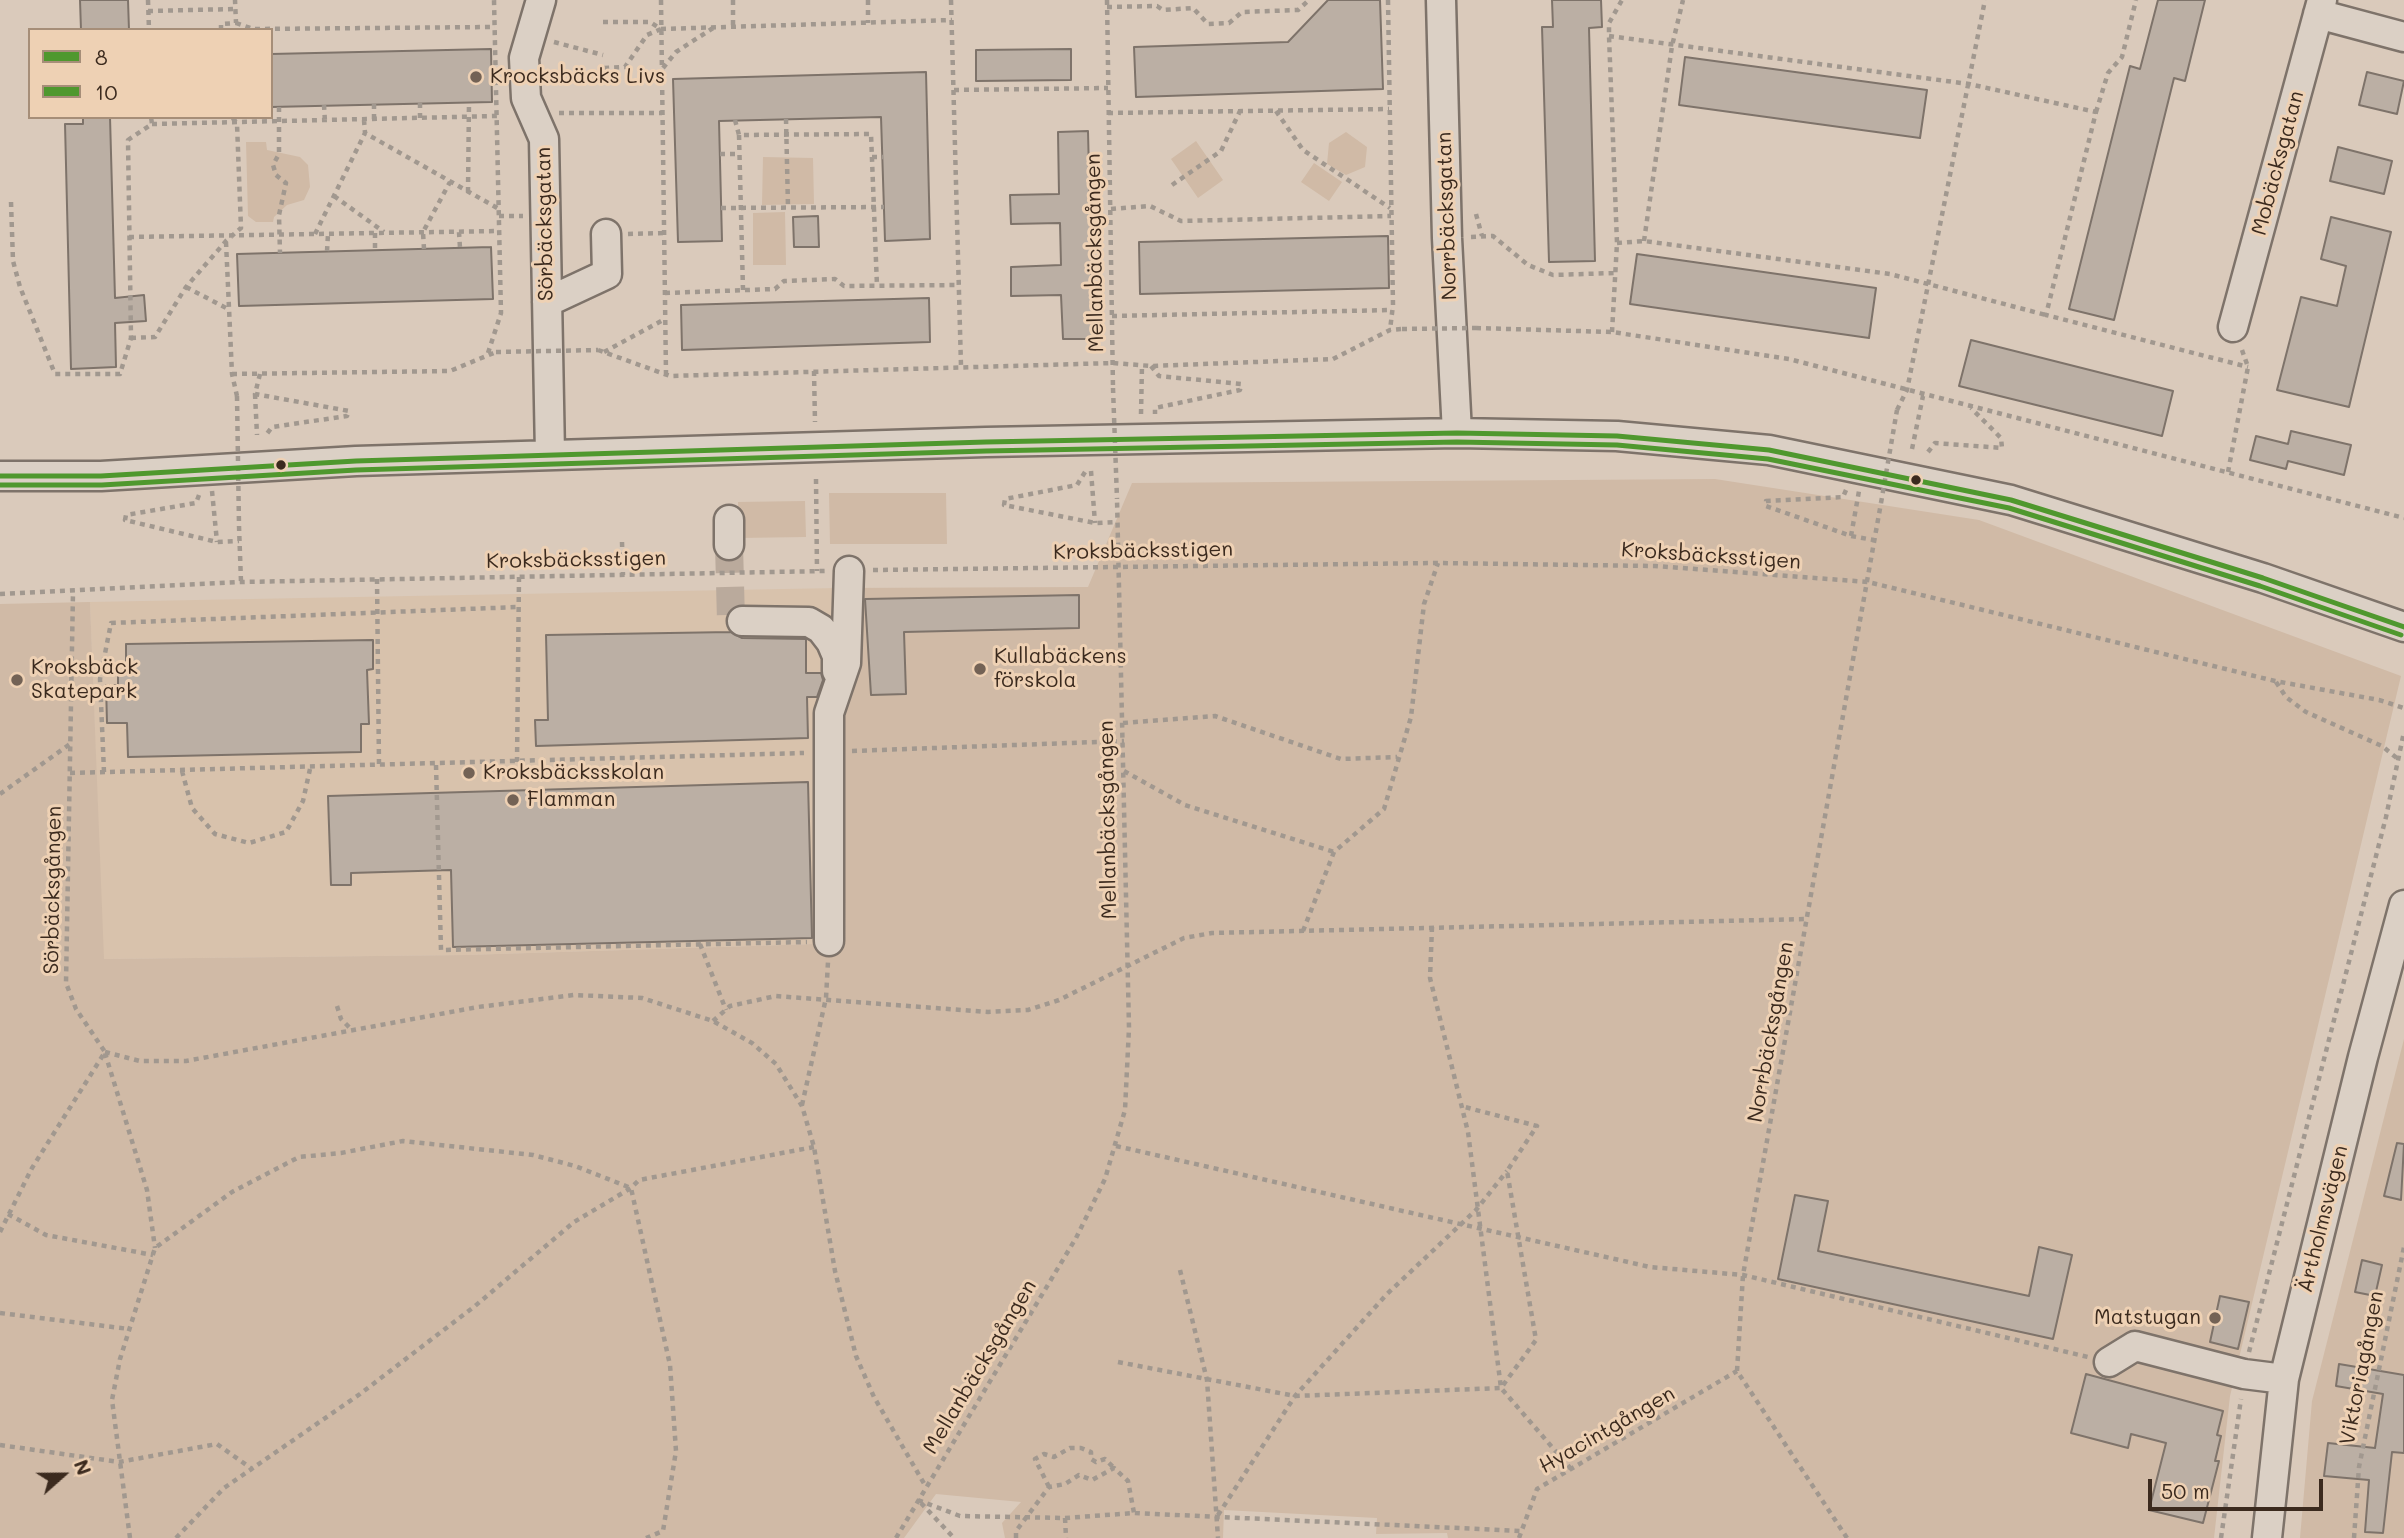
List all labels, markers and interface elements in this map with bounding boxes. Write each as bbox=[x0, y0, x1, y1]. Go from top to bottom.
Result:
legend bbox=[28, 28, 273, 119]
text: 8 bbox=[95, 43, 108, 70]
place label: Krocksbäcks Livs bbox=[490, 64, 665, 90]
marker: Krocksbäcks Livs bbox=[468, 69, 484, 85]
text: 10 bbox=[95, 78, 117, 105]
street label: Mobäcksgatan bbox=[2247, 88, 2309, 238]
street label: Norrbäcksgatan bbox=[1431, 131, 1463, 301]
street label: Sörbäcksgatan bbox=[531, 147, 559, 301]
street label: Mellanbäcksgången bbox=[1081, 153, 1109, 353]
unlabelled marker bbox=[274, 458, 288, 472]
unlabelled marker bbox=[1909, 473, 1923, 487]
street label: Kroksbäcksstigen bbox=[1053, 537, 1233, 565]
street label: Kroksbäcksstigen bbox=[1620, 537, 1802, 575]
street label: Kroksbäcksstigen bbox=[486, 546, 666, 574]
place label: Kullabäckens förskola bbox=[994, 644, 1127, 694]
place label: Kroksbäck Skatepark bbox=[31, 655, 138, 705]
marker: Kullabäckens förskola bbox=[972, 661, 988, 677]
marker: Kroksbäck Skatepark bbox=[9, 672, 25, 688]
street label: Mellanbäcksgången bbox=[1094, 720, 1122, 920]
place label: Kroksbäcksskolan bbox=[483, 760, 664, 786]
marker: Kroksbäcksskolan bbox=[461, 765, 477, 781]
place label: Flamman bbox=[527, 787, 615, 813]
marker: Flamman bbox=[505, 792, 521, 808]
street label: Sörbäcksgången bbox=[39, 805, 67, 975]
street label: Norrbäcksgången bbox=[1743, 940, 1799, 1124]
street label: Ärtholmsvägen bbox=[2293, 1143, 2353, 1295]
street label: Mellanbäcksgången bbox=[918, 1275, 1042, 1459]
street label: Viktoriagången bbox=[2335, 1289, 2389, 1447]
place label: Matstugan bbox=[2094, 1305, 2201, 1331]
marker: Matstugan bbox=[2207, 1310, 2223, 1326]
street label: Hyacintgången bbox=[1535, 1381, 1679, 1479]
north arrow bbox=[28, 1440, 98, 1510]
text: N bbox=[69, 1456, 97, 1478]
scale bar bbox=[2152, 1464, 2327, 1508]
text: 50 m bbox=[2161, 1477, 2210, 1504]

